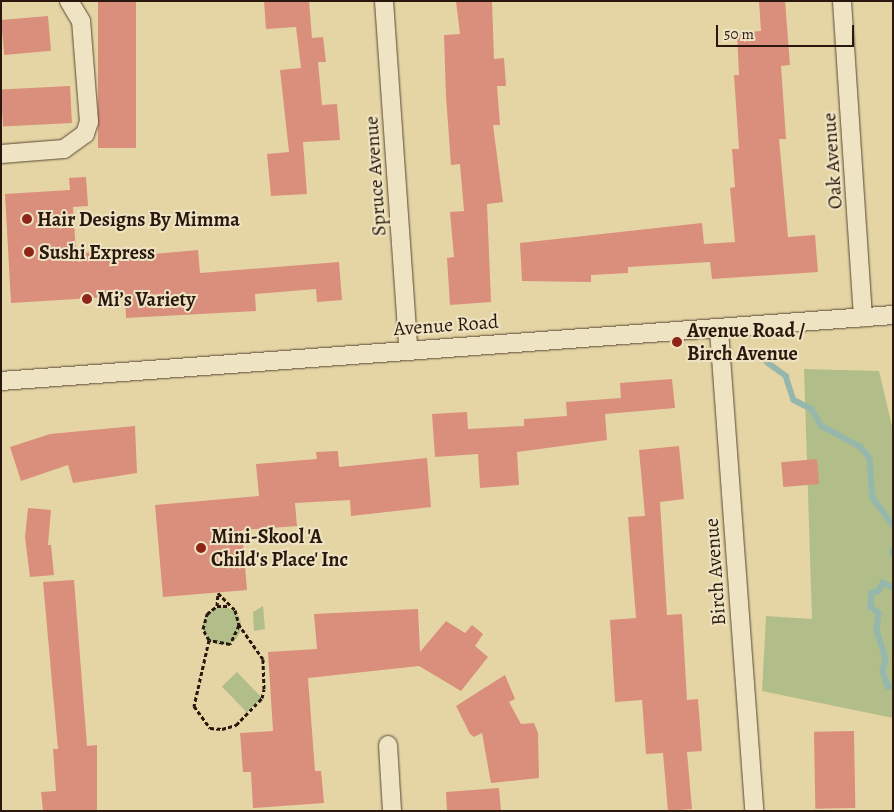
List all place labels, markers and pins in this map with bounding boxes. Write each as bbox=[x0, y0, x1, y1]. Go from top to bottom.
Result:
place label: Hair Designs By Mimma bbox=[37, 207, 240, 231]
marker: Hair Designs By Mimma bbox=[21, 213, 33, 225]
place label: Sushi Express bbox=[39, 240, 155, 264]
marker: Sushi Express bbox=[23, 246, 35, 258]
place label: Mi’s Variety bbox=[97, 287, 195, 311]
marker: Mi’s Variety bbox=[81, 293, 93, 305]
place label: Avenue Road / Birch Avenue bbox=[687, 319, 805, 366]
marker: Avenue Road / Birch Avenue bbox=[671, 336, 683, 348]
place label: Mini-Skool 'A Child's Place' Inc bbox=[211, 524, 349, 571]
marker: Mini-Skool 'A Child's Place' Inc bbox=[195, 542, 207, 554]

